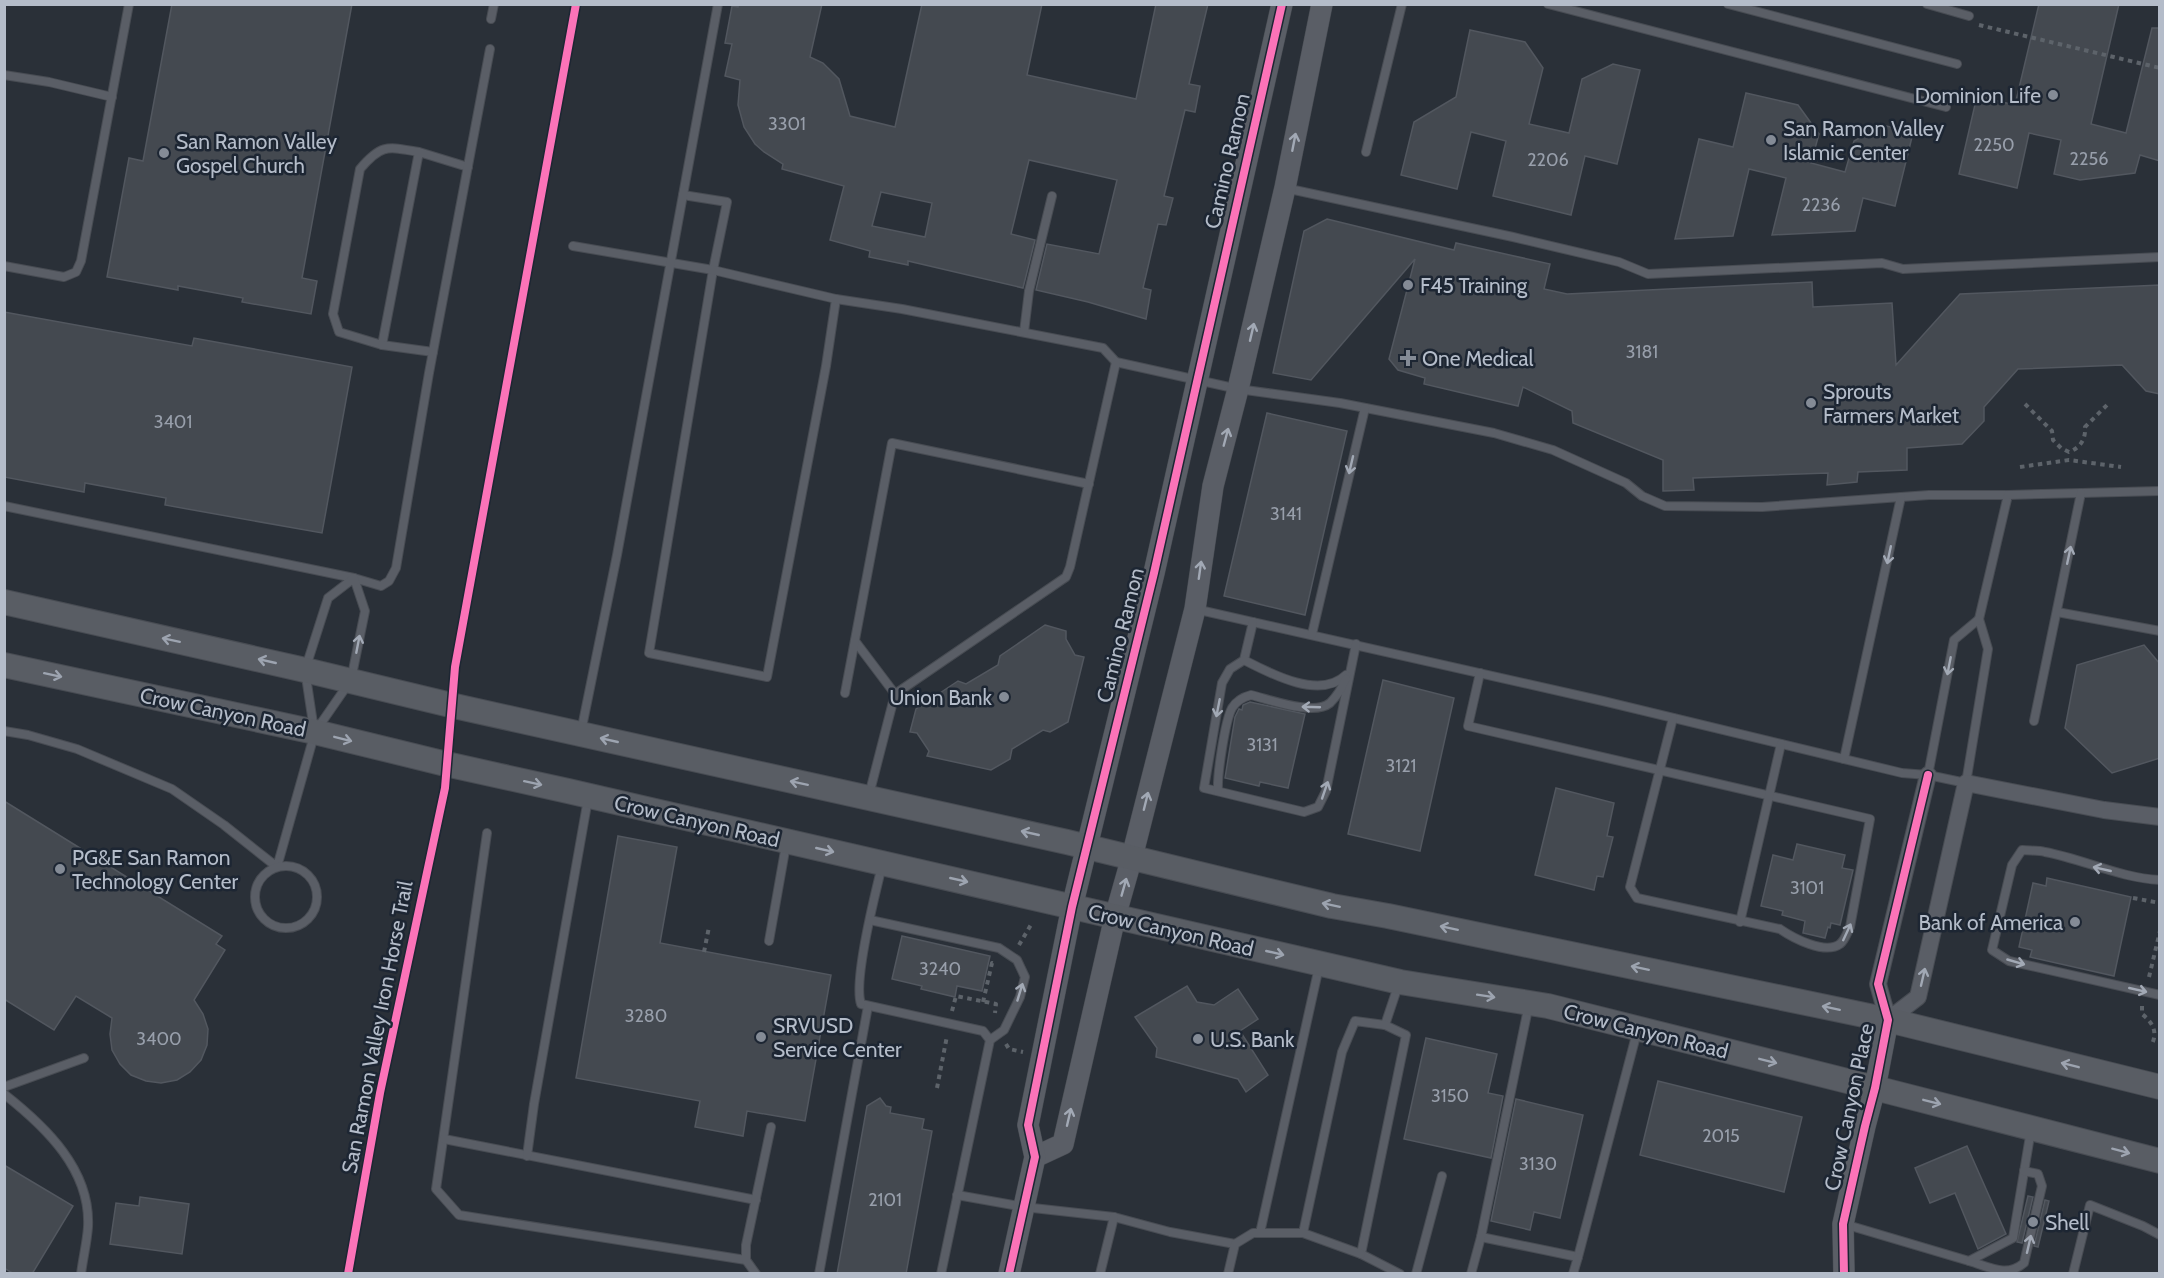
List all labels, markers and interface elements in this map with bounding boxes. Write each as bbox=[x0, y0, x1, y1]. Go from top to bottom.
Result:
place label: Dominion Life bbox=[1915, 83, 2041, 108]
marker: Dominion Life bbox=[2046, 88, 2060, 102]
street label: Camino Ramon bbox=[1199, 91, 1255, 231]
house number: 3301 bbox=[768, 113, 806, 135]
place label: San Ramon Valley Islamic Center bbox=[1783, 116, 1944, 165]
place label: San Ramon Valley Gospel Church bbox=[176, 129, 337, 178]
one-way arrow bbox=[1289, 132, 1300, 152]
marker: San Ramon Valley Islamic Center bbox=[1764, 133, 1778, 147]
house number: 2250 bbox=[1973, 134, 2015, 156]
marker: San Ramon Valley Gospel Church bbox=[157, 146, 171, 160]
house number: 2256 bbox=[2070, 148, 2108, 170]
house number: 2206 bbox=[1527, 149, 1569, 171]
house number: 2236 bbox=[1802, 194, 1840, 216]
place label: F45 Training bbox=[1420, 273, 1528, 298]
marker: F45 Training bbox=[1401, 278, 1415, 292]
one-way arrow bbox=[1246, 323, 1258, 342]
house number: 3181 bbox=[1626, 341, 1658, 363]
place label: One Medical bbox=[1422, 346, 1534, 371]
marker: One Medical bbox=[1399, 349, 1417, 367]
place label: Sprouts Farmers Market bbox=[1823, 379, 1959, 428]
marker: Sprouts Farmers Market bbox=[1804, 396, 1818, 410]
house number: 3401 bbox=[154, 411, 192, 433]
one-way arrow bbox=[1220, 428, 1232, 447]
one-way arrow bbox=[1345, 455, 1357, 474]
house number: 3141 bbox=[1270, 503, 1302, 525]
one-way arrow bbox=[1882, 545, 1894, 564]
one-way arrow bbox=[2063, 545, 2075, 564]
one-way arrow bbox=[1195, 561, 1206, 580]
street label: Camino Ramon bbox=[1091, 565, 1149, 705]
one-way arrow bbox=[162, 634, 182, 645]
one-way arrow bbox=[353, 634, 364, 654]
one-way arrow bbox=[258, 655, 277, 666]
one-way arrow bbox=[1943, 655, 1954, 675]
one-way arrow bbox=[43, 670, 62, 682]
street label: Crow Canyon Road bbox=[138, 682, 308, 742]
place label: Union Bank bbox=[889, 685, 993, 710]
marker: Union Bank bbox=[997, 690, 1011, 704]
one-way arrow bbox=[1212, 698, 1223, 718]
one-way arrow bbox=[1302, 701, 1321, 712]
one-way arrow bbox=[599, 733, 618, 745]
one-way arrow bbox=[333, 734, 352, 746]
house number: 3131 bbox=[1246, 734, 1278, 756]
house number: 3121 bbox=[1386, 755, 1416, 777]
one-way arrow bbox=[789, 777, 808, 789]
one-way arrow bbox=[523, 778, 542, 789]
one-way arrow bbox=[1320, 782, 1331, 800]
street label: Crow Canyon Road bbox=[612, 790, 782, 852]
one-way arrow bbox=[1141, 792, 1153, 811]
one-way arrow bbox=[1021, 827, 1040, 839]
place label: PG&E San Ramon Technology Center bbox=[72, 845, 238, 894]
one-way arrow bbox=[815, 845, 835, 856]
marker: PG&E San Ramon Technology Center bbox=[53, 862, 67, 876]
one-way arrow bbox=[2093, 862, 2112, 874]
one-way arrow bbox=[949, 875, 968, 887]
house number: 3101 bbox=[1790, 877, 1824, 899]
one-way arrow bbox=[1119, 878, 1130, 897]
street label: San Ramon Valley Iron Horse Trail bbox=[336, 879, 418, 1175]
street label: Crow Canyon Road bbox=[1086, 899, 1256, 961]
one-way arrow bbox=[1321, 899, 1341, 910]
place label: Bank of America bbox=[1919, 910, 2063, 935]
marker: Bank of America bbox=[2068, 915, 2082, 929]
one-way arrow bbox=[1440, 922, 1459, 934]
one-way arrow bbox=[1842, 923, 1853, 941]
one-way arrow bbox=[1265, 948, 1284, 960]
one-way arrow bbox=[2006, 957, 2025, 968]
house number: 3240 bbox=[919, 958, 961, 980]
one-way arrow bbox=[1631, 962, 1650, 973]
one-way arrow bbox=[1917, 968, 1929, 987]
one-way arrow bbox=[1015, 983, 1026, 1002]
one-way arrow bbox=[2128, 985, 2147, 997]
one-way arrow bbox=[1476, 991, 1496, 1002]
street label: Crow Canyon Road bbox=[1561, 998, 1731, 1064]
one-way arrow bbox=[1822, 1002, 1841, 1013]
house number: 3280 bbox=[625, 1005, 667, 1027]
place label: SRVUSD Service Center bbox=[773, 1013, 902, 1062]
street label: Crow Canyon Place bbox=[1819, 1021, 1879, 1193]
place label: U.S. Bank bbox=[1210, 1027, 1295, 1052]
house number: 3400 bbox=[136, 1028, 182, 1050]
marker: SRVUSD Service Center bbox=[754, 1030, 768, 1044]
marker: U.S. Bank bbox=[1191, 1032, 1205, 1046]
one-way arrow bbox=[1758, 1055, 1777, 1067]
one-way arrow bbox=[2061, 1058, 2080, 1070]
house number: 3150 bbox=[1431, 1085, 1469, 1107]
one-way arrow bbox=[1922, 1097, 1941, 1108]
one-way arrow bbox=[1064, 1108, 1076, 1127]
house number: 2015 bbox=[1702, 1125, 1740, 1147]
one-way arrow bbox=[2111, 1146, 2130, 1158]
house number: 3130 bbox=[1519, 1153, 1557, 1175]
house number: 2101 bbox=[868, 1189, 902, 1211]
place label: Shell bbox=[2045, 1210, 2089, 1235]
marker: Shell bbox=[2026, 1215, 2040, 1229]
one-way arrow bbox=[2023, 1235, 2035, 1254]

